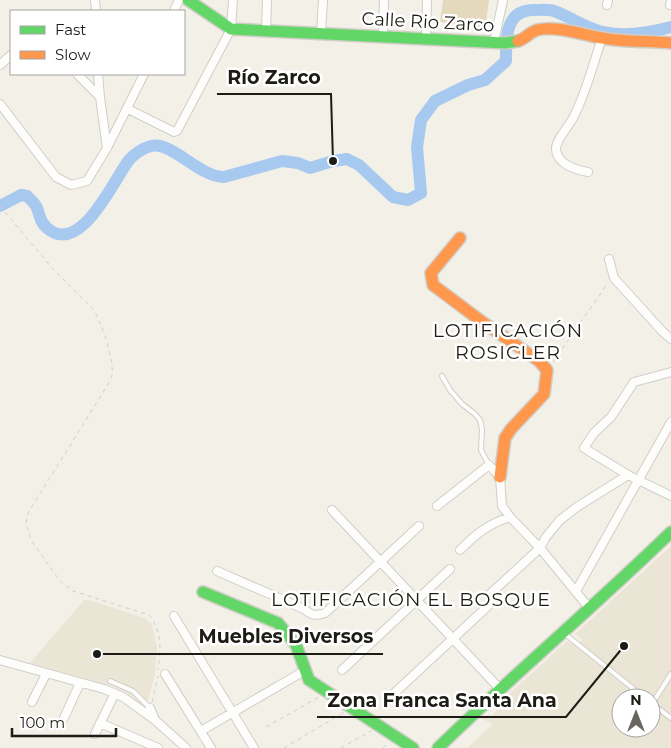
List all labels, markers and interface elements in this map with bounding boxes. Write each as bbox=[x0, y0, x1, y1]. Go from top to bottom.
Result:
street label: Calle Rio Zarco bbox=[361, 8, 495, 36]
legend bbox=[10, 10, 185, 75]
text: Fast bbox=[55, 20, 86, 39]
text: Slow bbox=[55, 45, 91, 64]
callout: Río Zarco bbox=[217, 60, 331, 94]
text: Río Zarco bbox=[227, 66, 321, 89]
district label: LOTIFICACIÓN ROSICLER bbox=[433, 319, 583, 364]
district label: LOTIFICACIÓN EL BOSQUE bbox=[271, 588, 551, 611]
callout: Muebles Diversos bbox=[188, 620, 383, 654]
text: Muebles Diversos bbox=[199, 625, 373, 648]
callout: Zona Franca Santa Ana bbox=[317, 683, 566, 717]
north arrow bbox=[611, 688, 661, 738]
text: Zona Franca Santa Ana bbox=[327, 689, 557, 712]
text: N bbox=[630, 691, 642, 709]
scale bar bbox=[12, 706, 116, 738]
text: 100 m bbox=[20, 713, 65, 732]

